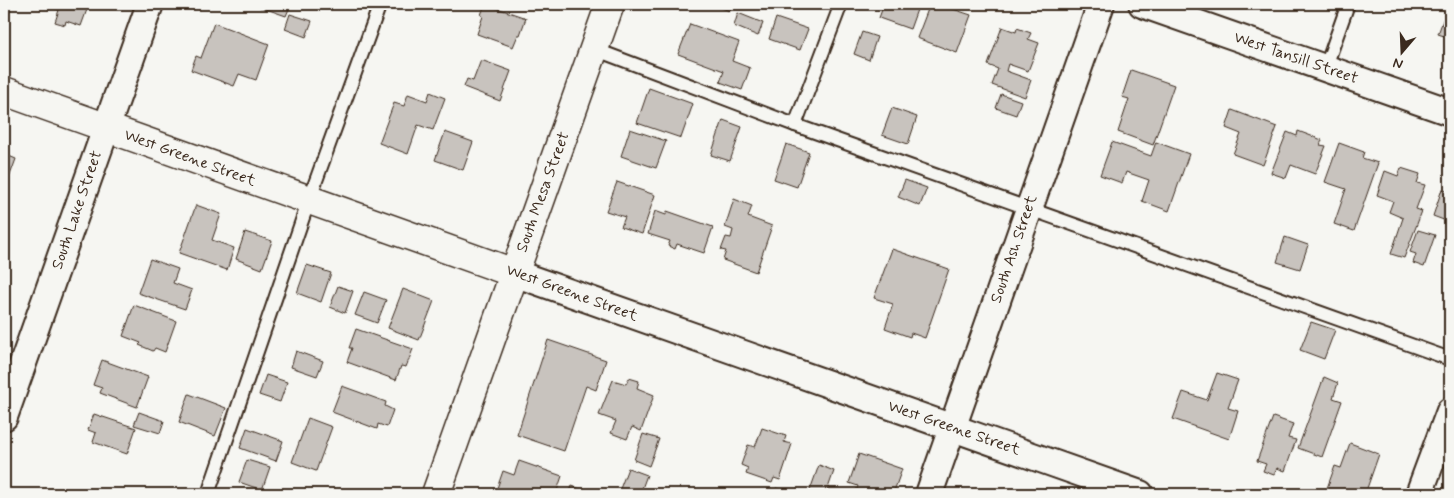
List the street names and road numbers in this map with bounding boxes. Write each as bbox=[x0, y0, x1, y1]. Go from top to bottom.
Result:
street label: West Tansill Street bbox=[1231, 27, 1361, 89]
street label: West Greene Street bbox=[121, 124, 259, 192]
street label: South Mesa Street bbox=[511, 128, 575, 255]
street label: South Lake Street bbox=[47, 147, 107, 272]
street label: South Ash Street bbox=[986, 192, 1043, 306]
street label: West Greene Street bbox=[503, 259, 641, 327]
street label: West Greene Street bbox=[885, 396, 1023, 461]

